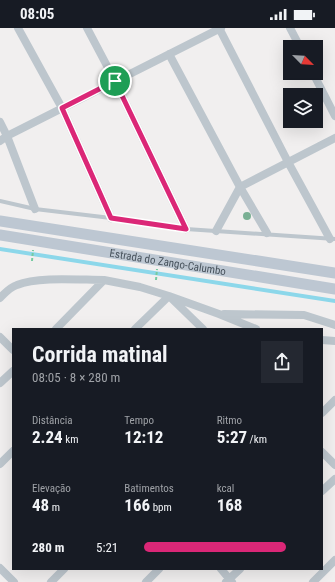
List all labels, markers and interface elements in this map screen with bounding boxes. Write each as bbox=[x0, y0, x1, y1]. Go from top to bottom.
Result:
text: 08:05 bbox=[20, 5, 54, 23]
north arrow bbox=[283, 40, 323, 80]
map controls bbox=[283, 40, 323, 128]
pin bbox=[98, 64, 132, 98]
icon: arrive bbox=[104, 70, 126, 92]
button: layers bbox=[283, 88, 323, 128]
street label: Estrada do Zango-Calumbo bbox=[109, 247, 227, 278]
button: share bbox=[261, 341, 303, 383]
text: Corrida matinal bbox=[32, 342, 168, 367]
text: 08:05 · 8 × 280 m bbox=[32, 370, 120, 385]
text: Distância bbox=[32, 414, 73, 427]
text: Tempo bbox=[124, 414, 154, 427]
text: Ritmo bbox=[217, 414, 242, 427]
text: 2.24 bbox=[32, 427, 63, 447]
text: 12:12 bbox=[124, 427, 163, 447]
text: 5:27 bbox=[217, 427, 247, 447]
text: km bbox=[63, 433, 78, 446]
text: /km bbox=[247, 433, 267, 446]
text: Elevação bbox=[32, 482, 71, 495]
text: Batimentos bbox=[124, 482, 174, 495]
text: kcal bbox=[217, 482, 234, 495]
text: 48 bbox=[32, 495, 49, 515]
text: 166 bbox=[124, 495, 150, 515]
text: 168 bbox=[217, 495, 242, 515]
text: m bbox=[49, 501, 60, 514]
text: bpm bbox=[150, 501, 172, 514]
text: 280 m bbox=[32, 540, 64, 555]
text: 5:21 bbox=[96, 540, 118, 555]

